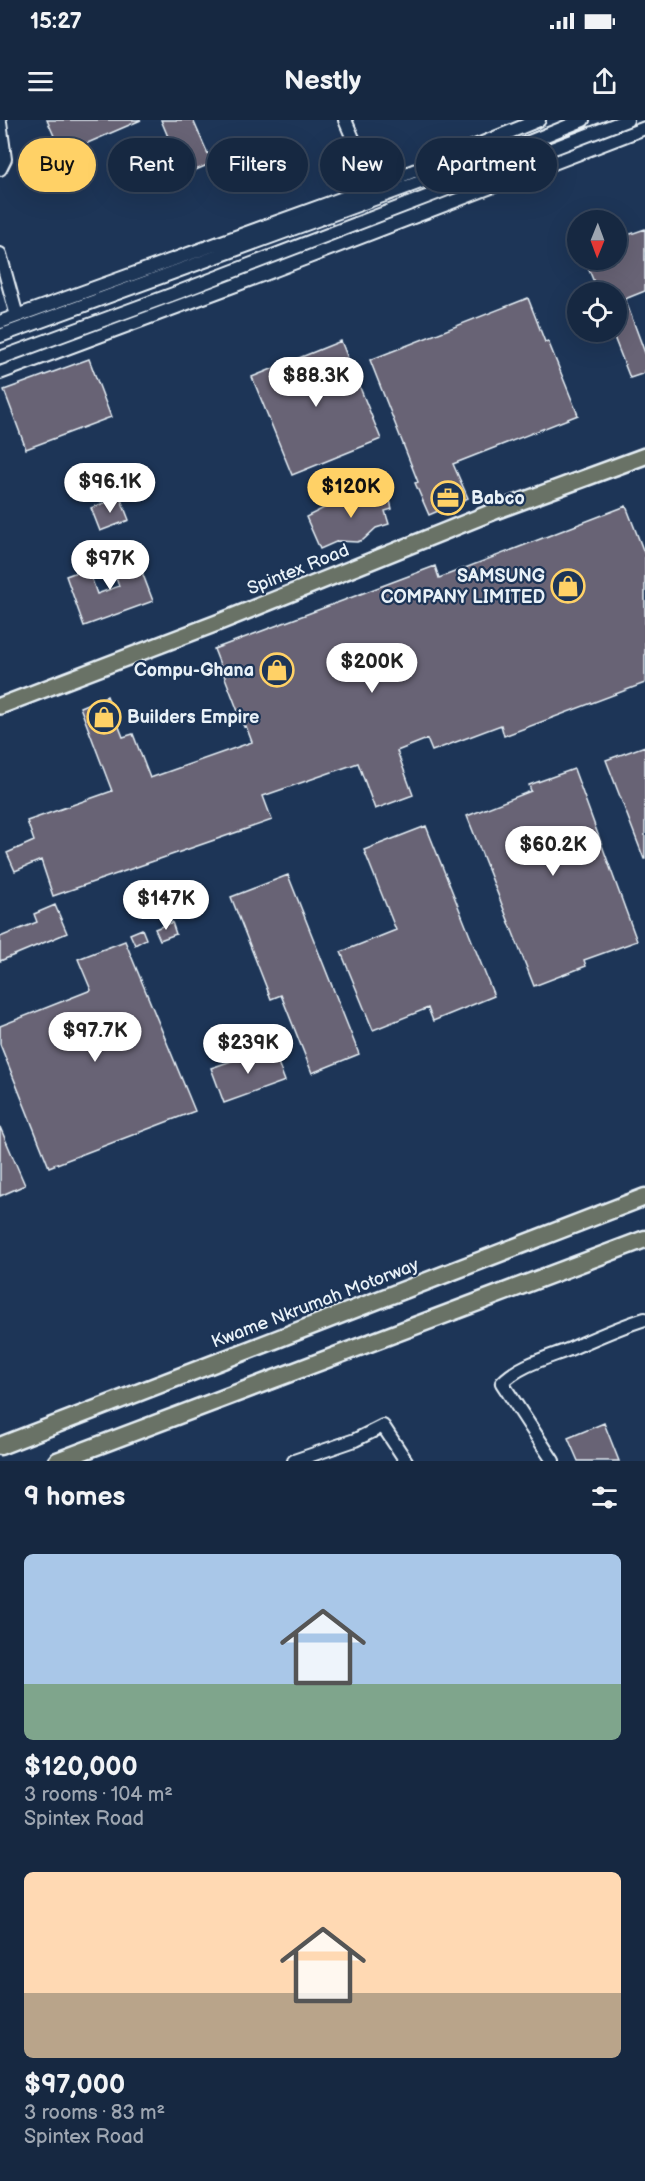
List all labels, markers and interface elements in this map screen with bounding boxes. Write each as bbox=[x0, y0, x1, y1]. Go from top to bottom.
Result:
text: 15:27 bbox=[30, 8, 82, 35]
icon: menu bbox=[24, 65, 57, 98]
text: Nestly bbox=[284, 65, 361, 97]
icon: share bbox=[588, 65, 621, 98]
chip: Buy bbox=[18, 138, 96, 192]
chip: Rent bbox=[108, 138, 195, 192]
chip: Filters bbox=[207, 138, 308, 192]
chip: New bbox=[320, 138, 404, 192]
chip: Apartment bbox=[416, 138, 557, 192]
north arrow bbox=[567, 210, 627, 270]
map controls bbox=[567, 210, 627, 342]
button: locate bbox=[567, 282, 627, 342]
pin: $88.3K bbox=[267, 357, 365, 408]
text: $88.3K bbox=[283, 364, 349, 388]
pin: $96.1K bbox=[61, 463, 159, 514]
pin: $120K bbox=[309, 468, 393, 519]
text: $96.1K bbox=[78, 470, 142, 494]
text: $120K bbox=[321, 475, 381, 499]
office icon: Babco bbox=[430, 480, 466, 516]
place label: Babco bbox=[471, 488, 525, 509]
pin: $97K bbox=[74, 540, 146, 591]
street label: Spintex Road bbox=[244, 540, 352, 599]
text: $97K bbox=[85, 547, 135, 571]
place label: SAMSUNG COMPANY LIMITED bbox=[381, 566, 545, 608]
shop icon: SAMSUNG COMPANY LIMITED bbox=[550, 568, 586, 604]
pin: $200K bbox=[330, 643, 414, 694]
text: $200K bbox=[340, 650, 404, 674]
shop icon: Compu-Ghana bbox=[259, 652, 295, 688]
place label: Compu-Ghana bbox=[134, 660, 254, 681]
shop icon: Builders Empire bbox=[86, 699, 122, 735]
place label: Builders Empire bbox=[127, 707, 259, 728]
pin: $60.2K bbox=[504, 826, 602, 877]
text: $60.2K bbox=[519, 833, 587, 857]
pin: $147K bbox=[124, 880, 208, 931]
text: $147K bbox=[137, 887, 195, 911]
pin: $97.7K bbox=[46, 1012, 144, 1063]
text: $97.7K bbox=[63, 1019, 127, 1043]
pin: $239K bbox=[206, 1024, 290, 1075]
text: $239K bbox=[217, 1031, 279, 1055]
street label: Kwame Nkrumah Motorway bbox=[209, 1254, 423, 1353]
icon: filters bbox=[588, 1481, 621, 1514]
text: 9 homes bbox=[24, 1482, 125, 1513]
icon: home bbox=[269, 1593, 377, 1701]
text: $120,000 bbox=[24, 1752, 138, 1783]
text: 3 rooms · 104 m² bbox=[24, 1783, 173, 1807]
text: Spintex Road bbox=[24, 1807, 144, 1831]
icon: home bbox=[269, 1911, 377, 2019]
text: $97,000 bbox=[24, 2070, 125, 2101]
text: 3 rooms · 83 m² bbox=[24, 2101, 165, 2125]
text: Spintex Road bbox=[24, 2125, 144, 2149]

